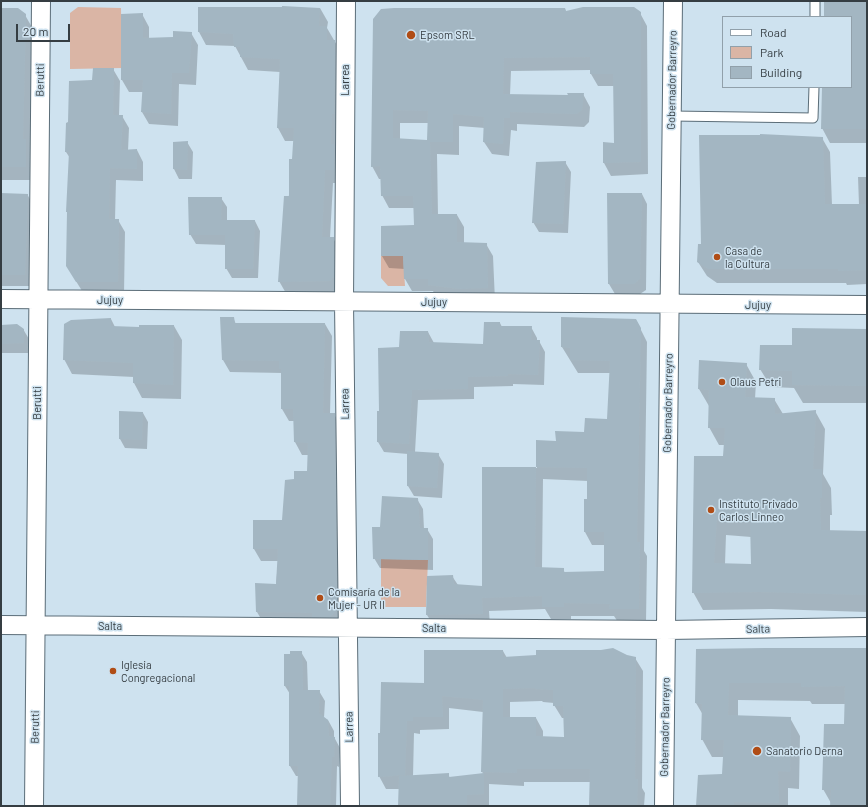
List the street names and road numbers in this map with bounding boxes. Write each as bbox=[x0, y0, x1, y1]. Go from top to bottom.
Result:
street label: Gobernador Barreyro bbox=[665, 30, 679, 130]
street label: Berutti bbox=[33, 63, 47, 97]
street label: Larrea bbox=[338, 64, 352, 96]
street label: Jujuy bbox=[97, 293, 123, 307]
street label: Jujuy bbox=[421, 295, 447, 309]
street label: Jujuy bbox=[745, 298, 771, 312]
street label: Gobernador Barreyro bbox=[661, 353, 675, 453]
street label: Berutti bbox=[30, 386, 44, 420]
street label: Larrea bbox=[338, 388, 352, 420]
street label: Salta bbox=[98, 619, 122, 633]
street label: Salta bbox=[422, 621, 446, 635]
street label: Salta bbox=[746, 622, 770, 636]
street label: Gobernador Barreyro bbox=[658, 677, 672, 777]
street label: Berutti bbox=[28, 710, 42, 744]
street label: Larrea bbox=[342, 711, 356, 743]

